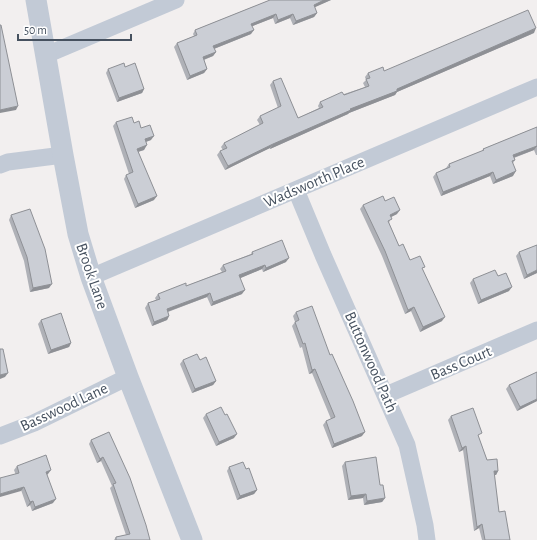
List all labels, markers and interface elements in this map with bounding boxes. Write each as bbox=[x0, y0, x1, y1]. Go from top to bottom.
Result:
scale bar bbox=[18, 16, 131, 42]
text: 50 m bbox=[24, 24, 47, 36]
street label: Wadsworth Place bbox=[261, 154, 367, 210]
street label: Brook Lane bbox=[73, 241, 111, 311]
street label: Buttonwood Path bbox=[342, 309, 400, 415]
street label: Bass Court bbox=[428, 343, 494, 383]
street label: Basswood Lane bbox=[18, 380, 110, 434]

